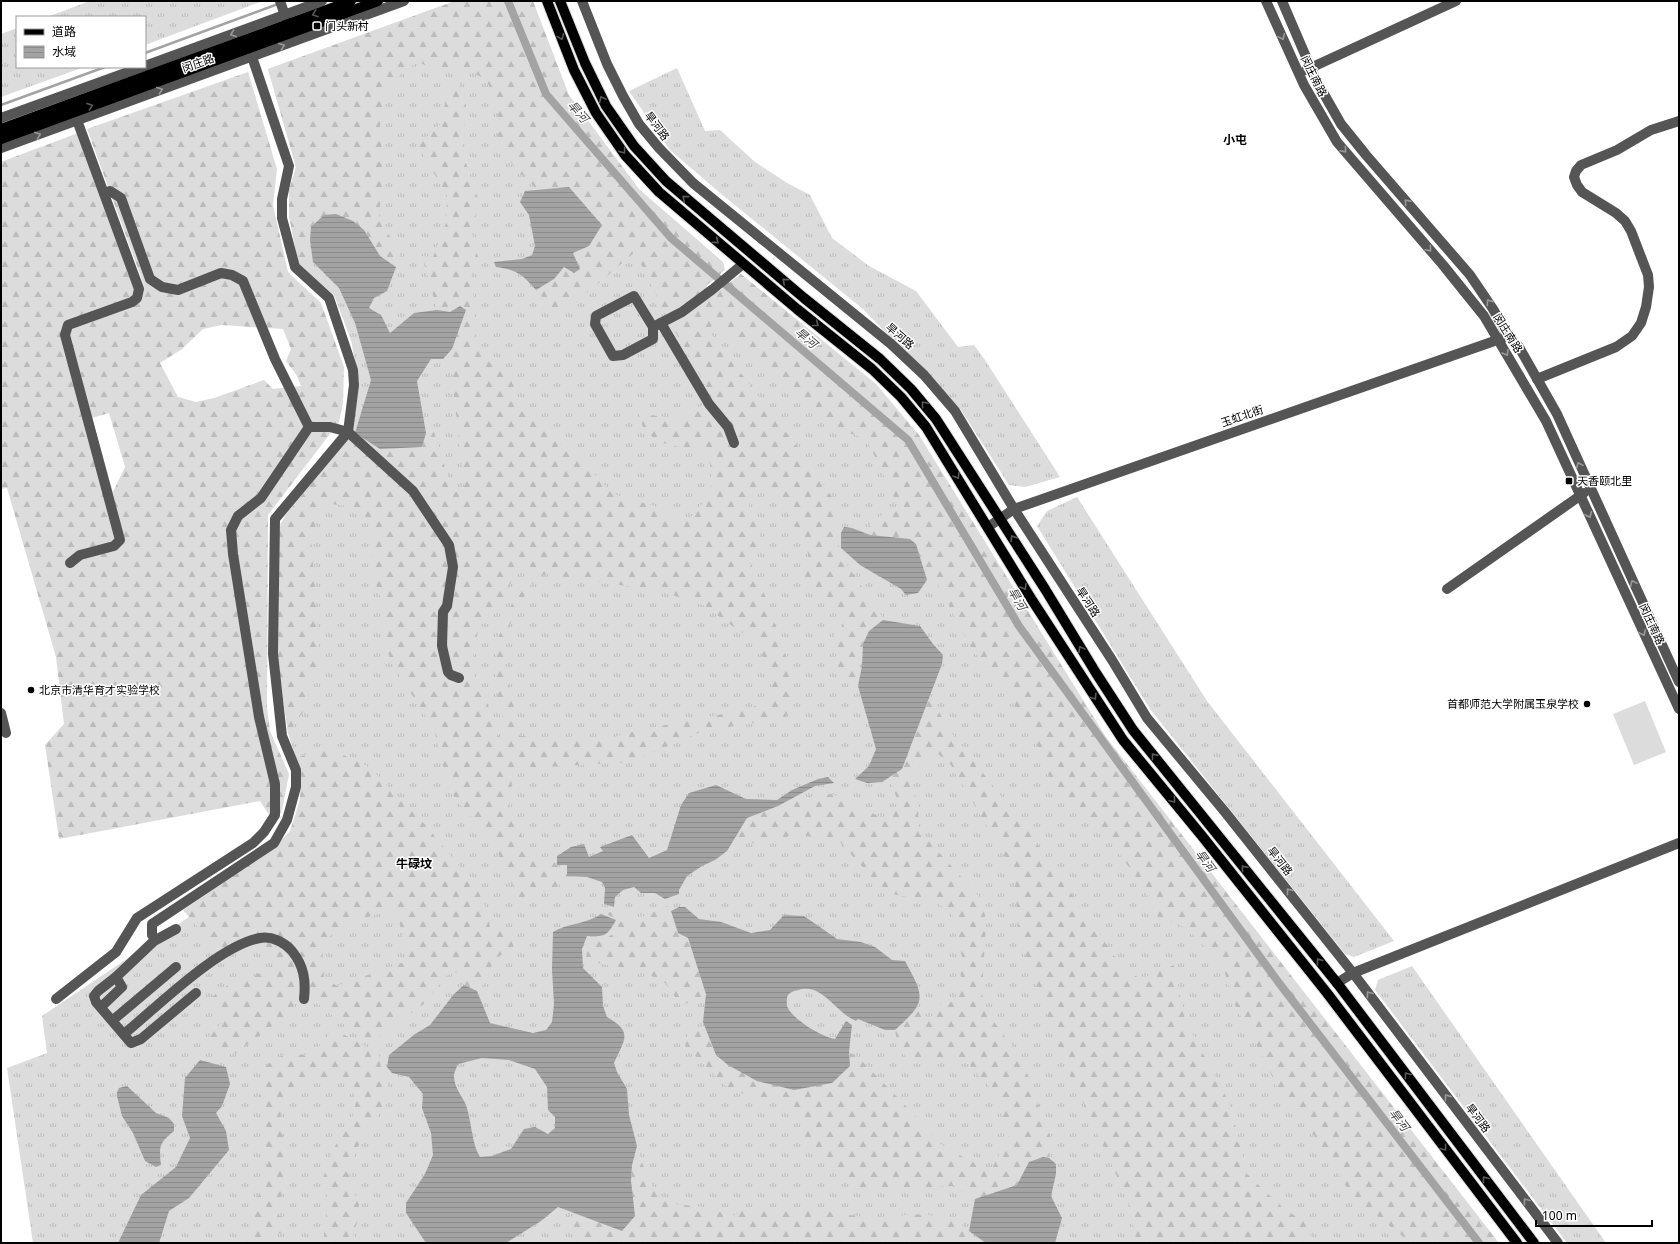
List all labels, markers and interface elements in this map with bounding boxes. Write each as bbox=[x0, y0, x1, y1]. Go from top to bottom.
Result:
one-way arrow bbox=[311, 10, 318, 18]
legend bbox=[16, 16, 146, 68]
place label: 门头新村 bbox=[325, 18, 369, 33]
marker: 门头新村 bbox=[312, 21, 322, 31]
text: 道路 bbox=[52, 23, 76, 40]
one-way arrow bbox=[230, 29, 237, 37]
one-way arrow bbox=[1277, 32, 1285, 40]
one-way arrow bbox=[557, 34, 565, 41]
one-way arrow bbox=[278, 42, 285, 50]
text: 水域 bbox=[52, 43, 76, 60]
street label: 闵庄路 bbox=[180, 50, 216, 75]
street label: 闵庄南路 bbox=[1298, 53, 1331, 99]
one-way arrow bbox=[156, 87, 163, 95]
one-way arrow bbox=[599, 95, 607, 103]
water label: 旱河 bbox=[564, 97, 594, 128]
one-way arrow bbox=[87, 103, 94, 111]
street label: 旱河路 bbox=[641, 108, 673, 143]
one-way arrow bbox=[34, 131, 41, 140]
district label: 小屯 bbox=[1223, 131, 1247, 148]
one-way arrow bbox=[1340, 146, 1347, 153]
one-way arrow bbox=[618, 147, 625, 154]
one-way arrow bbox=[683, 195, 690, 202]
one-way arrow bbox=[1404, 199, 1411, 207]
one-way arrow bbox=[712, 236, 719, 243]
one-way arrow bbox=[1424, 244, 1431, 252]
one-way arrow bbox=[782, 279, 789, 286]
one-way arrow bbox=[1487, 300, 1494, 307]
street label: 闵庄南路 bbox=[1490, 310, 1526, 355]
street label: 旱河路 bbox=[883, 319, 918, 352]
one-way arrow bbox=[811, 320, 818, 327]
water label: 旱河 bbox=[792, 323, 822, 353]
one-way arrow bbox=[1502, 349, 1509, 356]
street label: 玉虹北街 bbox=[1219, 401, 1265, 430]
one-way arrow bbox=[921, 402, 928, 409]
one-way arrow bbox=[1576, 462, 1584, 469]
one-way arrow bbox=[952, 472, 960, 479]
place label: 天香颐北里 bbox=[1577, 473, 1632, 488]
marker: 天香颐北里 bbox=[1564, 476, 1574, 486]
one-way arrow bbox=[1584, 511, 1592, 519]
one-way arrow bbox=[1010, 535, 1017, 542]
one-way arrow bbox=[1630, 580, 1638, 587]
one-way arrow bbox=[1019, 583, 1027, 590]
water label: 旱河 bbox=[1004, 584, 1032, 615]
street label: 旱河路 bbox=[1073, 584, 1104, 620]
street label: 闵庄南路 bbox=[1636, 601, 1669, 647]
one-way arrow bbox=[1638, 629, 1646, 637]
one-way arrow bbox=[1078, 646, 1086, 653]
place label: 北京市清华育才实验学校 bbox=[39, 682, 160, 697]
marker: 北京市清华育才实验学校 bbox=[26, 685, 36, 695]
one-way arrow bbox=[1089, 692, 1096, 699]
place label: 首都师范大学附属玉泉学校 bbox=[1447, 696, 1579, 711]
marker: 首都师范大学附属玉泉学校 bbox=[1582, 699, 1592, 709]
one-way arrow bbox=[1152, 754, 1159, 761]
one-way arrow bbox=[1168, 795, 1175, 803]
street label: 旱河路 bbox=[1264, 843, 1296, 878]
water label: 旱河 bbox=[1191, 846, 1221, 877]
district label: 牛碌坟 bbox=[396, 855, 432, 872]
one-way arrow bbox=[1242, 866, 1249, 873]
one-way arrow bbox=[1286, 889, 1293, 896]
one-way arrow bbox=[1317, 958, 1324, 965]
one-way arrow bbox=[1367, 991, 1374, 998]
one-way arrow bbox=[1404, 1072, 1411, 1079]
one-way arrow bbox=[1445, 1095, 1452, 1102]
street label: 旱河路 bbox=[1462, 1100, 1494, 1135]
water label: 旱河 bbox=[1385, 1105, 1415, 1136]
one-way arrow bbox=[1440, 1144, 1447, 1151]
one-way arrow bbox=[1483, 1176, 1490, 1183]
one-way arrow bbox=[1524, 1198, 1531, 1205]
scale bar bbox=[1536, 1202, 1652, 1228]
text: 100 m bbox=[1542, 1207, 1577, 1224]

